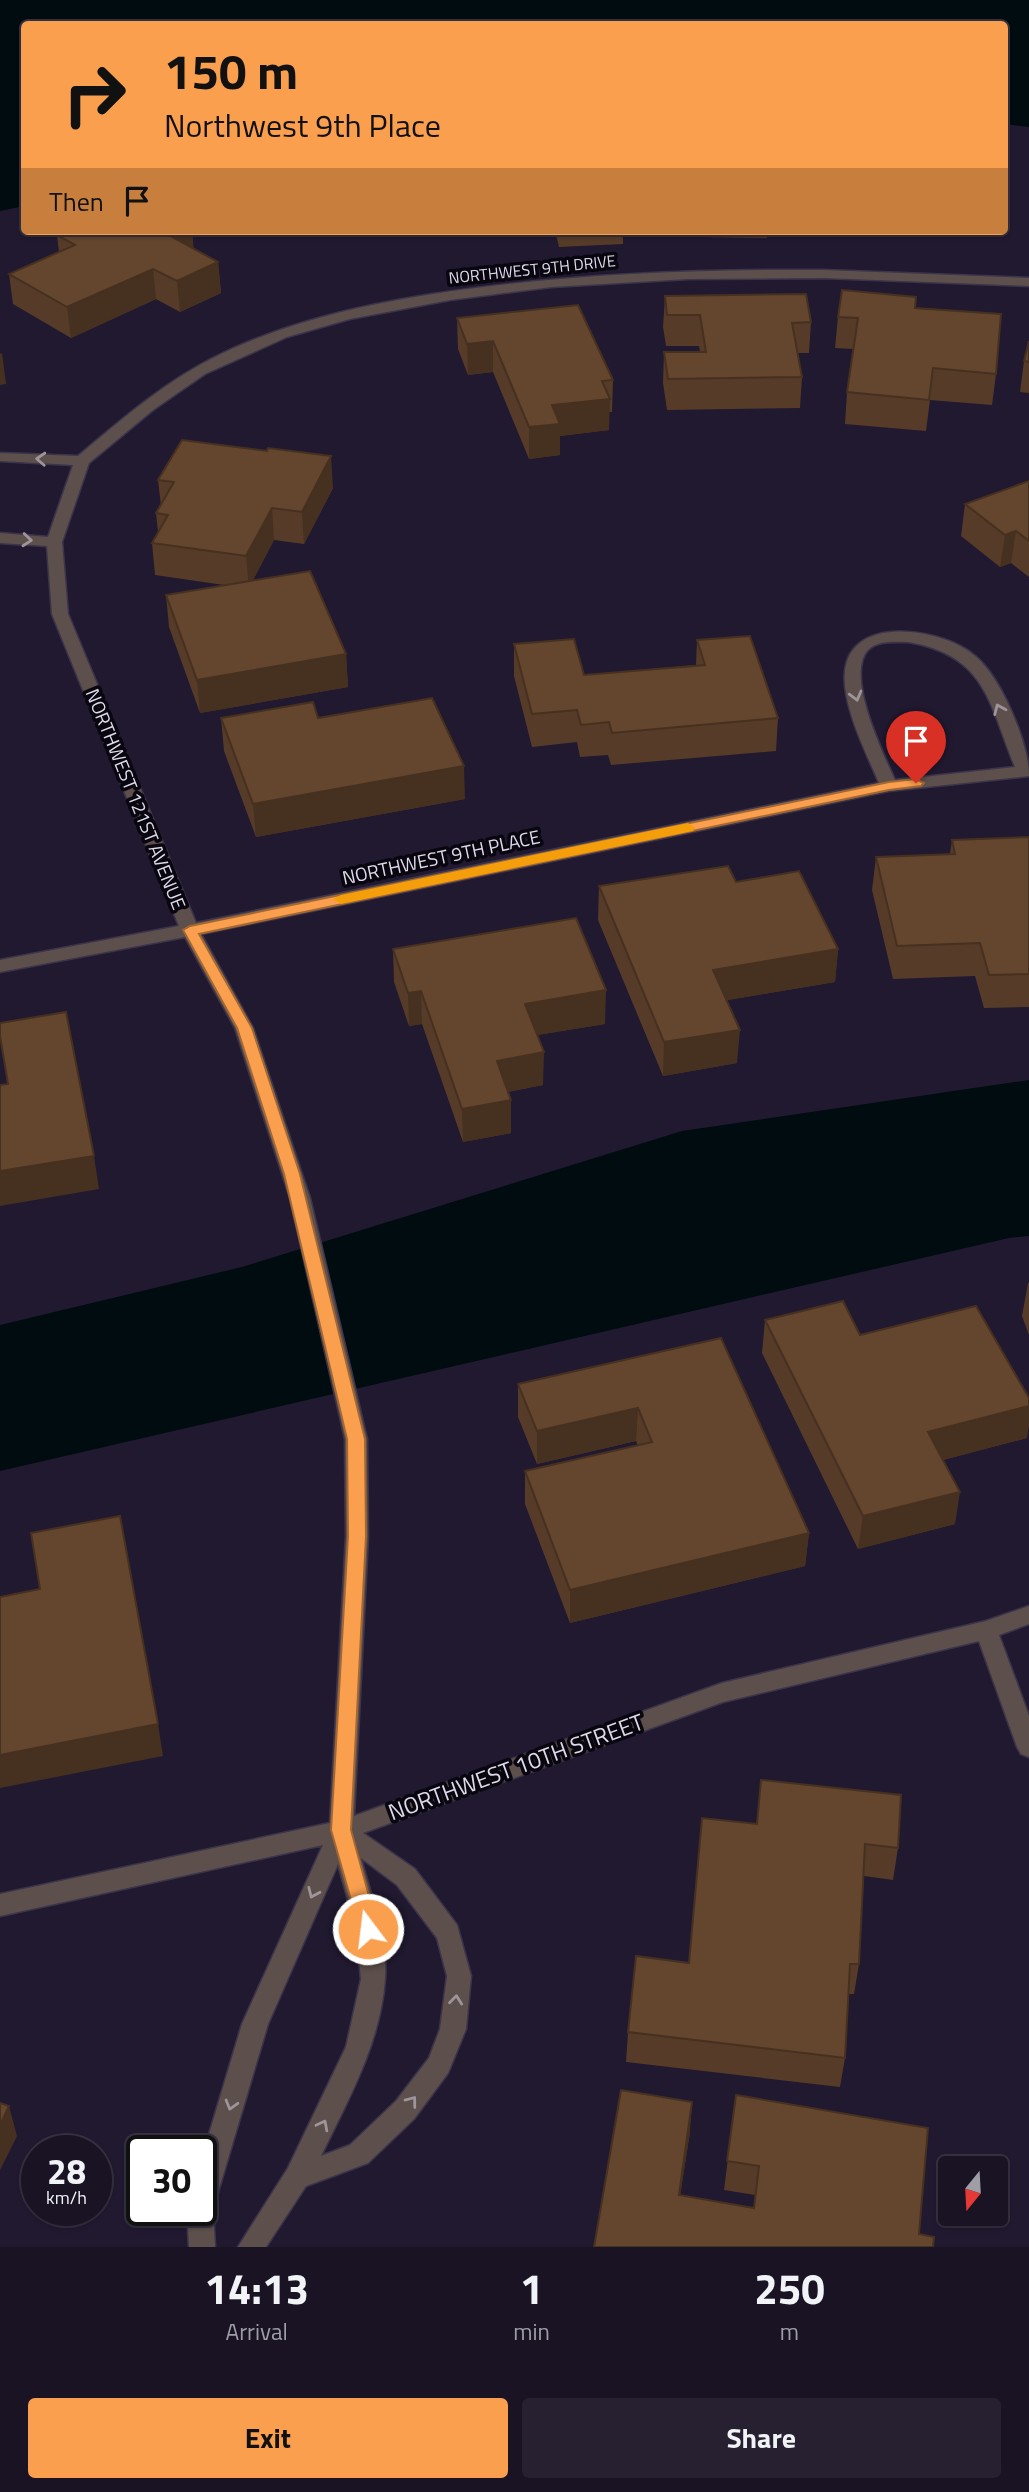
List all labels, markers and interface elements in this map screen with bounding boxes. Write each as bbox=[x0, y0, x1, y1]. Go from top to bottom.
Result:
text: 150 m bbox=[164, 33, 298, 108]
icon: right bbox=[49, 49, 140, 140]
text: Northwest 9th Place bbox=[164, 101, 441, 149]
text: Then bbox=[49, 182, 104, 221]
icon: arrive bbox=[118, 182, 156, 220]
street label: NORTHWEST 9TH DRIVE bbox=[447, 248, 617, 290]
one-way arrow bbox=[35, 452, 46, 467]
one-way arrow bbox=[22, 532, 33, 547]
street label: NORTHWEST 121ST AVENUE bbox=[79, 684, 194, 914]
one-way arrow bbox=[848, 690, 862, 702]
one-way arrow bbox=[993, 704, 1007, 716]
pin bbox=[886, 711, 946, 783]
icon: arrive bbox=[897, 722, 935, 760]
street label: NORTHWEST 9TH PLACE bbox=[339, 821, 542, 892]
street label: NORTHWEST 10TH STREET bbox=[383, 1704, 649, 1829]
one-way arrow bbox=[307, 1886, 321, 1898]
position arrow bbox=[331, 1892, 405, 1966]
one-way arrow bbox=[449, 1994, 464, 2005]
one-way arrow bbox=[404, 2096, 416, 2108]
one-way arrow bbox=[225, 2098, 240, 2110]
one-way arrow bbox=[314, 2120, 328, 2132]
speed limit sign: 30 bbox=[126, 2135, 217, 2226]
text: 28 bbox=[47, 2144, 86, 2198]
north arrow bbox=[938, 2156, 1008, 2226]
map controls bbox=[938, 2156, 1008, 2226]
text: km/h bbox=[46, 2184, 87, 2211]
text: 14:13 bbox=[204, 2256, 309, 2320]
text: 1 bbox=[520, 2256, 543, 2320]
text: 250 bbox=[754, 2256, 825, 2320]
text: Arrival bbox=[225, 2314, 288, 2349]
text: min bbox=[513, 2314, 550, 2349]
text: m bbox=[780, 2314, 799, 2349]
button: Exit bbox=[28, 2398, 508, 2478]
button: Share bbox=[522, 2398, 1001, 2478]

